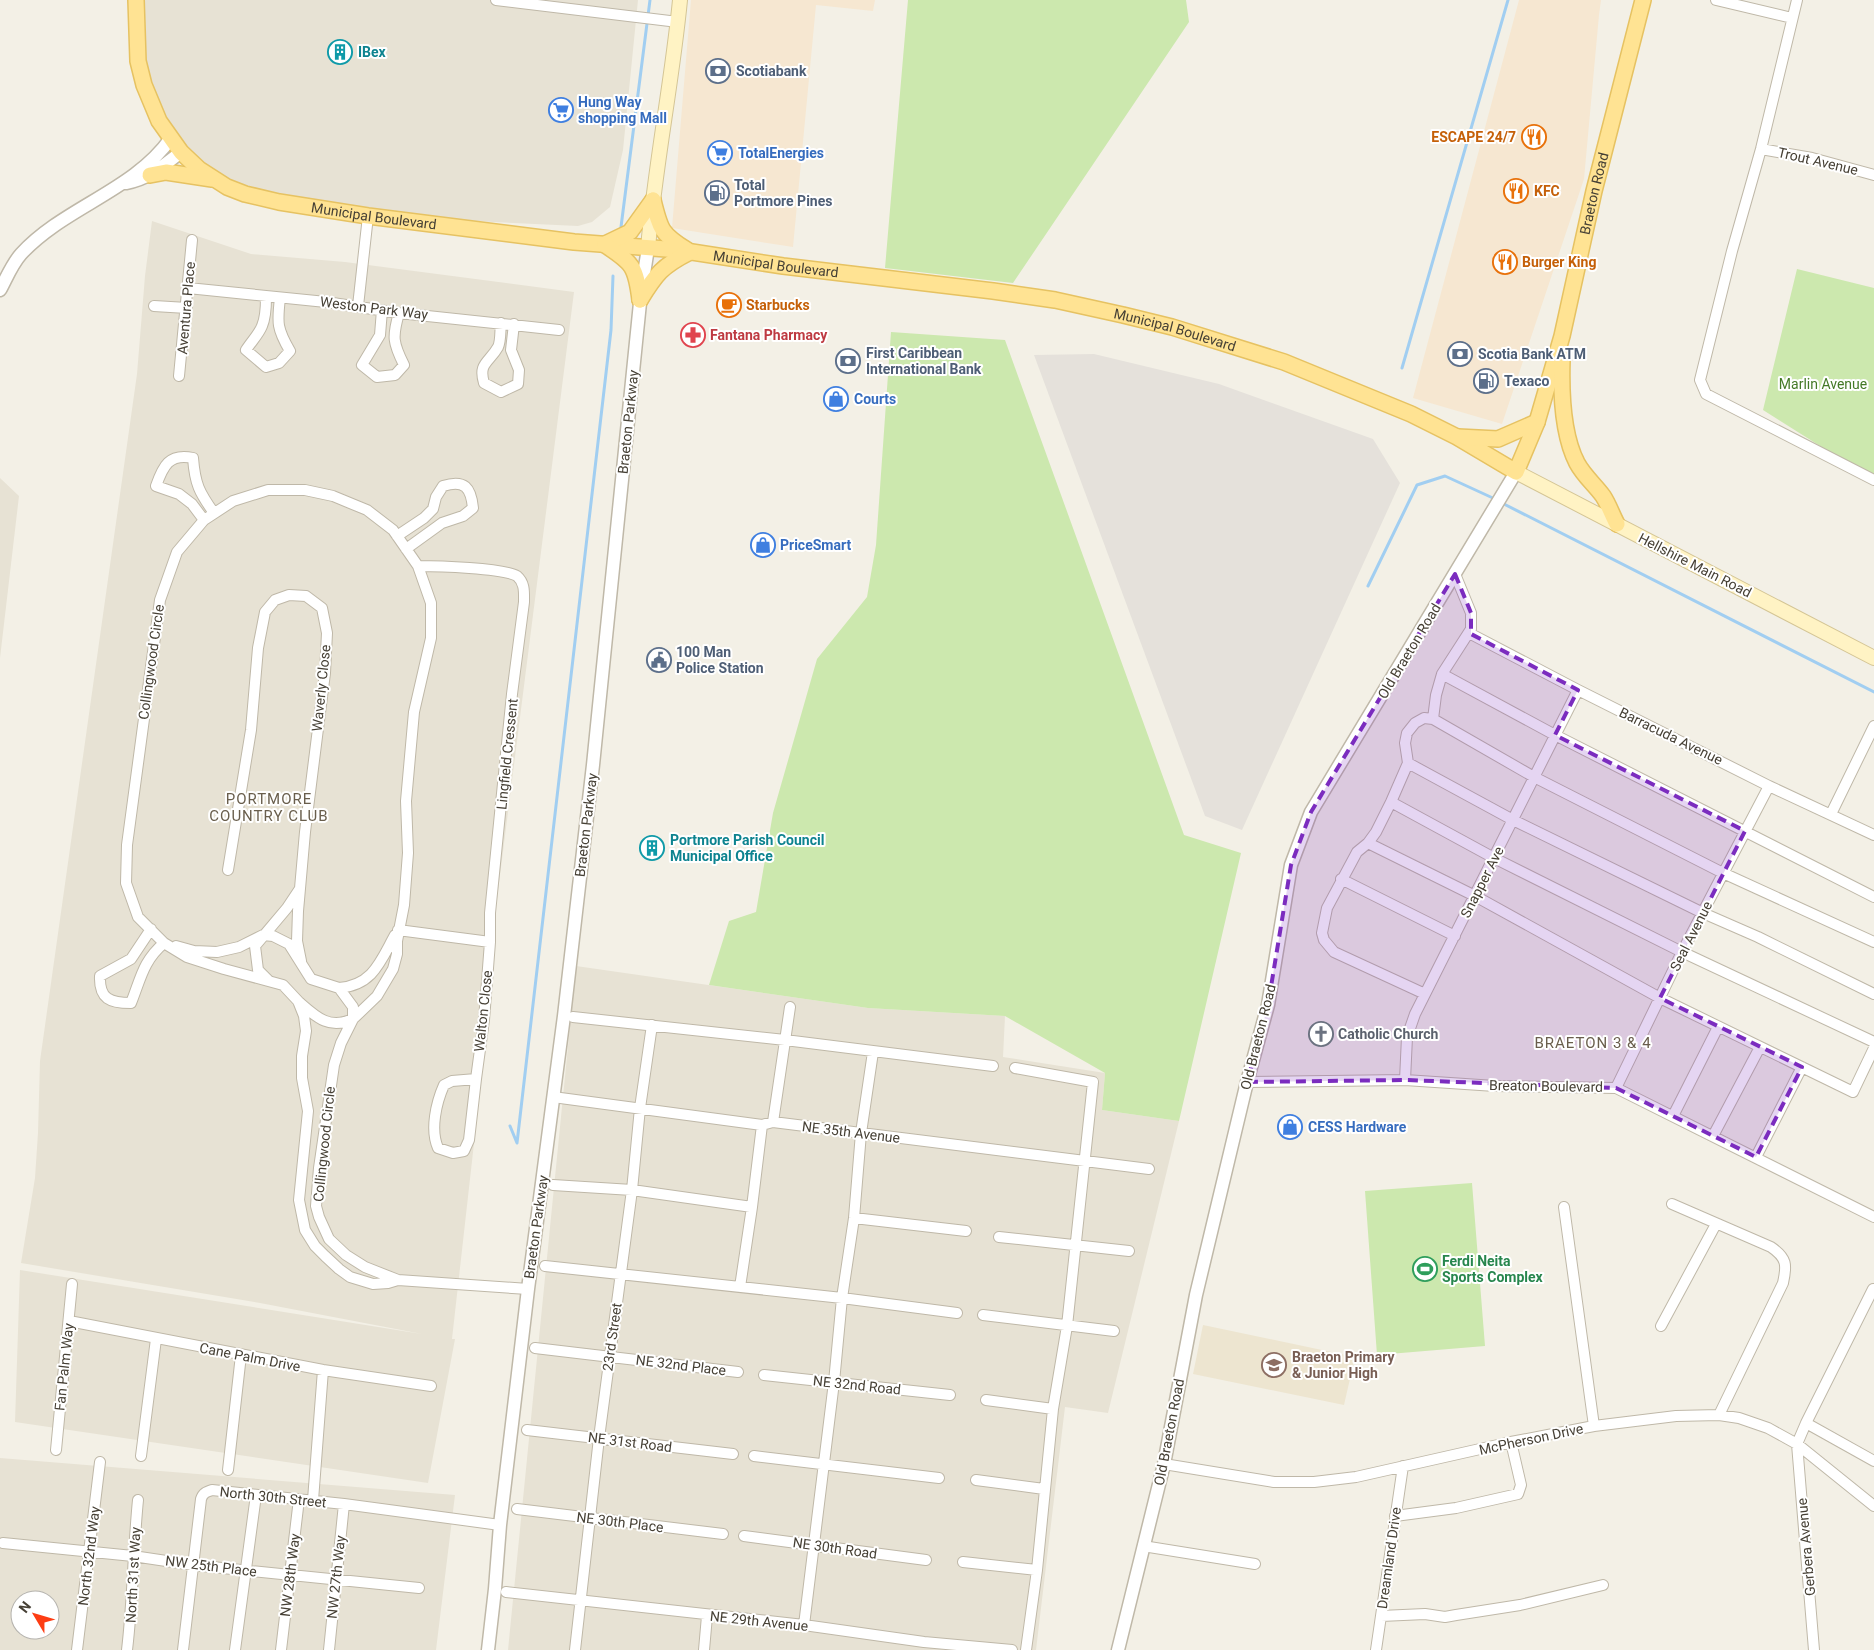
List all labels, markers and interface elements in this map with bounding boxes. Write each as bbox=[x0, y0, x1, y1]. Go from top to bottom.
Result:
building icon: IBex bbox=[327, 39, 353, 65]
place label: IBex bbox=[358, 44, 387, 60]
bank icon: Scotiabank bbox=[705, 58, 731, 84]
place label: Scotiabank bbox=[736, 63, 807, 79]
place label: Hung Way shopping Mall bbox=[578, 94, 667, 126]
supermarket icon: Hung Way shopping Mall bbox=[548, 97, 574, 123]
restaurant icon: ESCAPE 24/7 bbox=[1521, 124, 1547, 150]
place label: ESCAPE 24/7 bbox=[1431, 129, 1516, 145]
supermarket icon: TotalEnergies bbox=[707, 140, 733, 166]
street label: Trout Avenue bbox=[1776, 144, 1860, 178]
place label: TotalEnergies bbox=[738, 145, 824, 161]
street label: Braeton Road bbox=[1577, 151, 1612, 236]
place label: Total Portmore Pines bbox=[734, 177, 832, 209]
restaurant icon: KFC bbox=[1503, 178, 1529, 204]
fuel station icon: Total Portmore Pines bbox=[704, 180, 730, 206]
place label: KFC bbox=[1534, 183, 1560, 199]
street label: Municipal Boulevard bbox=[310, 199, 437, 233]
street label: Municipal Boulevard bbox=[712, 247, 839, 281]
restaurant icon: Burger King bbox=[1492, 249, 1518, 275]
place label: Burger King bbox=[1522, 254, 1596, 270]
street label: Aventura Place bbox=[174, 261, 198, 355]
cafe icon: Starbucks bbox=[716, 292, 742, 318]
street label: Weston Park Way bbox=[319, 293, 429, 323]
place label: Starbucks bbox=[746, 297, 810, 313]
street label: Municipal Boulevard bbox=[1112, 305, 1238, 354]
pharmacy icon: Fantana Pharmacy bbox=[680, 322, 706, 348]
place label: Fantana Pharmacy bbox=[710, 327, 828, 343]
bank icon: Scotia Bank ATM bbox=[1447, 341, 1473, 367]
place label: First Caribbean International Bank bbox=[866, 345, 982, 377]
place label: Scotia Bank ATM bbox=[1478, 346, 1586, 362]
bank icon: First Caribbean International Bank bbox=[835, 348, 861, 374]
fuel station icon: Texaco bbox=[1473, 368, 1499, 394]
street label: Braeton Parkway bbox=[615, 369, 641, 475]
place label: Texaco bbox=[1504, 373, 1550, 389]
park label: Marlin Avenue bbox=[1779, 376, 1867, 392]
shop icon: Courts bbox=[823, 386, 849, 412]
place label: Courts bbox=[854, 391, 896, 407]
street label: Hellshire Main Road bbox=[1636, 530, 1754, 600]
shop icon: PriceSmart bbox=[750, 532, 776, 558]
place label: PriceSmart bbox=[780, 537, 851, 553]
street label: Old Braeton Road bbox=[1374, 600, 1444, 702]
street label: Collingwood Circle bbox=[135, 603, 167, 721]
street label: Waverly Close bbox=[308, 644, 334, 732]
place label: 100 Man Police Station bbox=[676, 644, 764, 676]
public building icon: 100 Man Police Station bbox=[646, 647, 672, 673]
street label: Lingfield Cressent bbox=[493, 697, 521, 810]
street label: Barracuda Avenue bbox=[1617, 704, 1725, 768]
street label: Braeton Parkway bbox=[572, 772, 600, 878]
district label: PORTMORE COUNTRY CLUB bbox=[209, 790, 329, 825]
place label: Portmore Parish Council Municipal Office bbox=[670, 832, 824, 864]
building icon: Portmore Parish Council Municipal Office bbox=[639, 835, 665, 861]
street label: Snapper Ave bbox=[1457, 844, 1507, 920]
street label: Seal Avenue bbox=[1667, 899, 1715, 973]
street label: Walton Close bbox=[471, 969, 495, 1053]
street label: Old Braeton Road bbox=[1237, 982, 1279, 1092]
church icon: Catholic Church bbox=[1308, 1021, 1334, 1047]
place label: Catholic Church bbox=[1338, 1026, 1438, 1042]
district label: BRAETON 3 & 4 bbox=[1534, 1034, 1652, 1052]
street label: Breaton Boulevard bbox=[1489, 1077, 1603, 1095]
street label: Collingwood Circle bbox=[310, 1085, 338, 1203]
shop icon: CESS Hardware bbox=[1277, 1114, 1303, 1140]
street label: NE 35th Avenue bbox=[801, 1118, 901, 1146]
place label: CESS Hardware bbox=[1308, 1119, 1407, 1135]
street label: Braeton Parkway bbox=[521, 1174, 551, 1280]
place label: Ferdi Neita Sports Complex bbox=[1442, 1253, 1544, 1285]
sports icon: Ferdi Neita Sports Complex bbox=[1412, 1256, 1438, 1282]
street label: 23rd Street bbox=[599, 1301, 625, 1372]
street label: Fan Palm Way bbox=[51, 1322, 77, 1412]
street label: Cane Palm Drive bbox=[198, 1339, 302, 1375]
place label: Braeton Primary & Junior High bbox=[1292, 1349, 1395, 1381]
street label: NE 32nd Place bbox=[635, 1352, 727, 1378]
school or university icon: Braeton Primary & Junior High bbox=[1261, 1352, 1287, 1378]
street label: NE 32nd Road bbox=[812, 1372, 902, 1398]
street label: Old Braeton Road bbox=[1151, 1377, 1187, 1487]
street label: McPherson Drive bbox=[1477, 1420, 1585, 1458]
street label: NE 31st Road bbox=[587, 1429, 673, 1455]
street label: North 30th Street bbox=[219, 1483, 328, 1511]
street label: Gerbera Avenue bbox=[1794, 1497, 1818, 1597]
street label: North 32nd Way bbox=[75, 1505, 103, 1607]
street label: Dreamland Drive bbox=[1374, 1506, 1404, 1610]
street label: NE 30th Place bbox=[576, 1509, 664, 1535]
street label: North 31st Way bbox=[122, 1526, 144, 1623]
street label: NW 28th Way bbox=[277, 1532, 303, 1618]
street label: NW 27th Way bbox=[324, 1534, 348, 1619]
street label: NE 30th Road bbox=[792, 1534, 878, 1562]
street label: NW 25th Place bbox=[164, 1552, 258, 1580]
north arrow bbox=[10, 1590, 60, 1640]
text: N bbox=[15, 1598, 34, 1616]
street label: NE 29th Avenue bbox=[709, 1608, 809, 1634]

